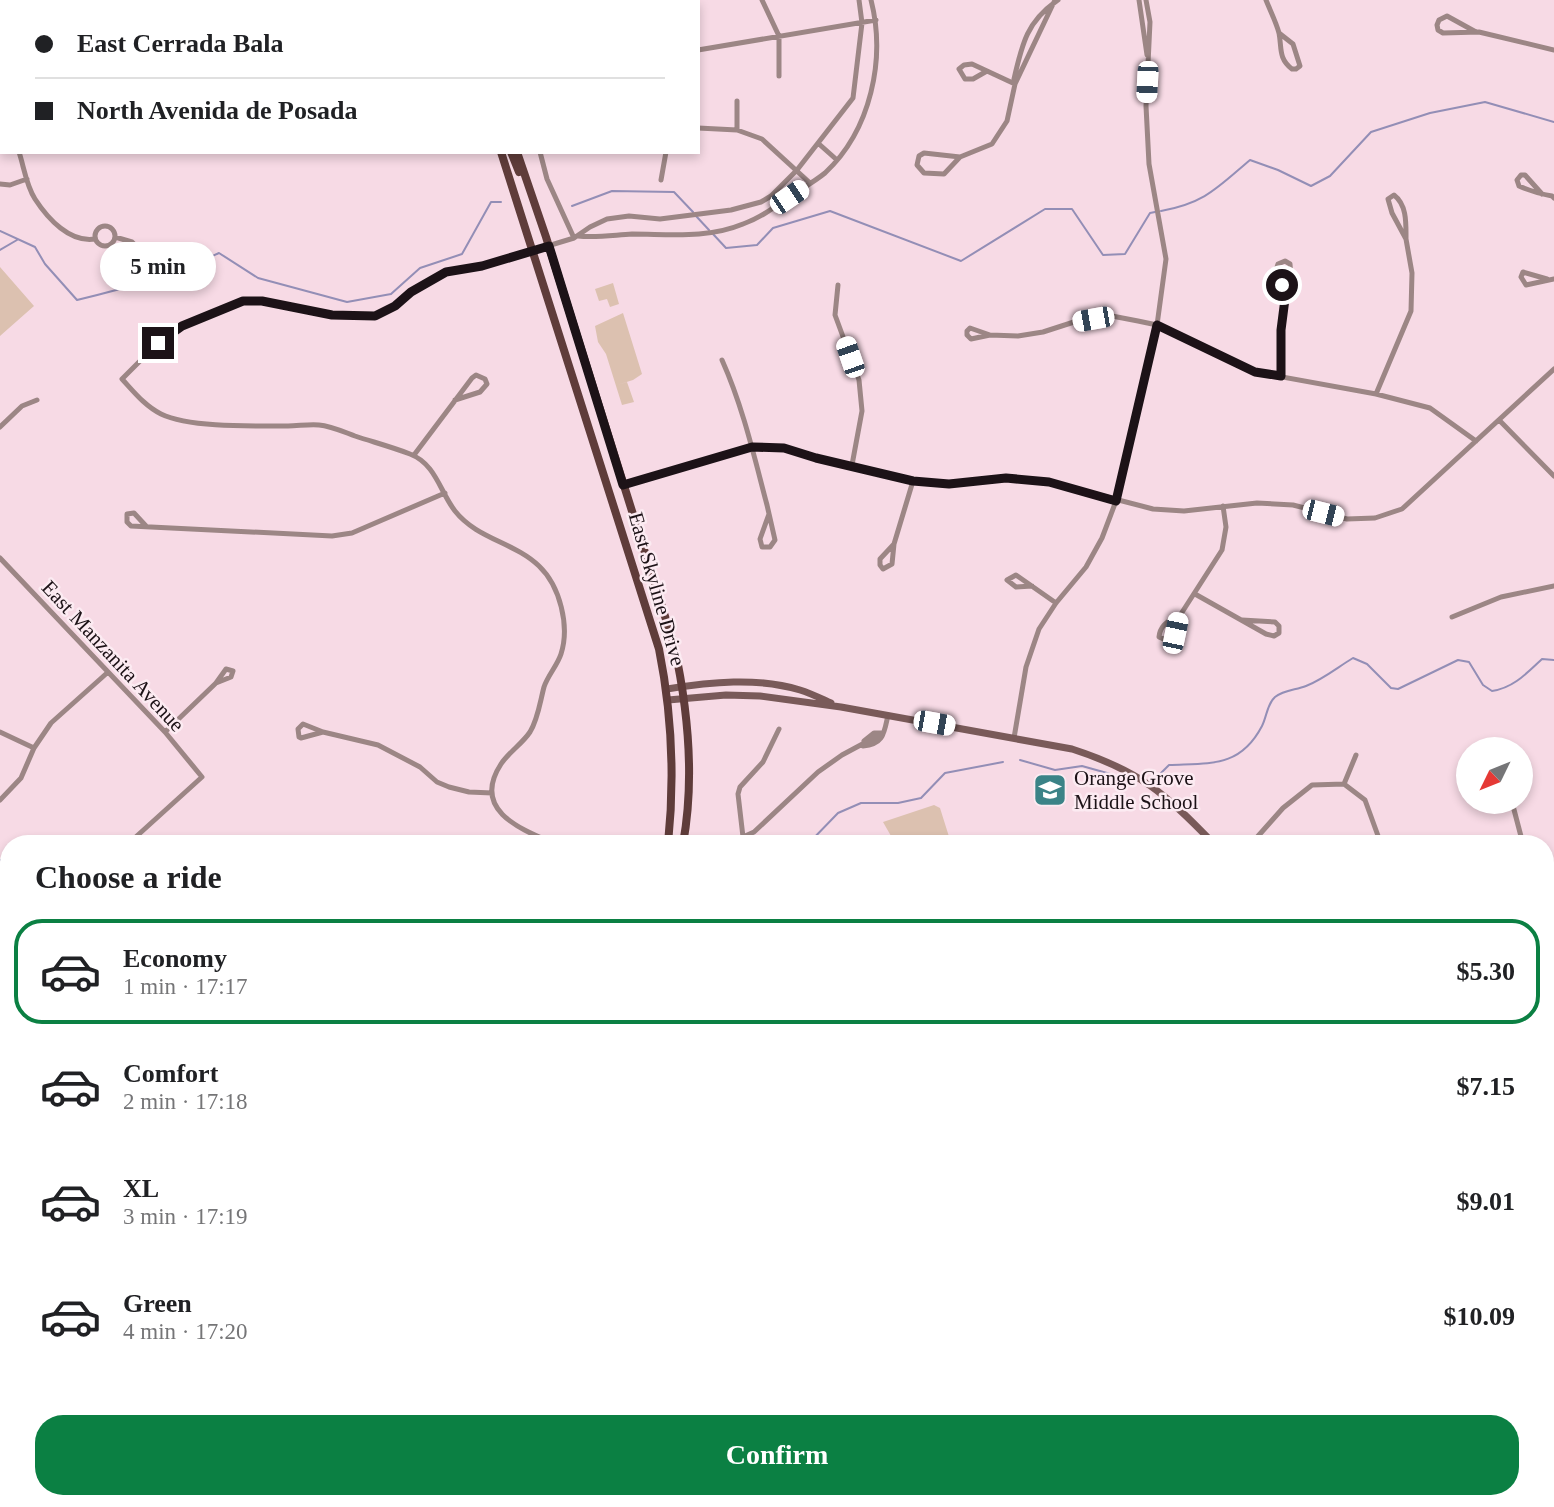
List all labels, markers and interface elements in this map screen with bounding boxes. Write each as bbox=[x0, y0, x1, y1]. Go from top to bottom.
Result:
text: East Cerrada Bala bbox=[77, 29, 284, 58]
car bbox=[1136, 60, 1159, 104]
text: North Avenida de Posada bbox=[77, 96, 358, 125]
car bbox=[766, 177, 813, 217]
callout: 5 min bbox=[100, 242, 216, 290]
text: 5 min bbox=[130, 254, 186, 279]
route start bbox=[1266, 269, 1298, 301]
car bbox=[1071, 305, 1116, 333]
route end bbox=[142, 327, 174, 359]
car bbox=[834, 334, 867, 380]
car bbox=[1301, 498, 1346, 528]
street label: East Skyline Drive bbox=[624, 509, 690, 669]
street label: East Manzanita Avenue bbox=[37, 575, 189, 737]
car bbox=[1161, 610, 1190, 656]
car bbox=[912, 709, 957, 737]
north arrow bbox=[1456, 737, 1533, 814]
map controls bbox=[1456, 737, 1533, 814]
place label: Orange Grove Middle School bbox=[1074, 766, 1198, 814]
school or university icon: Orange Grove Middle School bbox=[1031, 771, 1069, 809]
text: Choose a ride bbox=[35, 859, 222, 895]
icon: car bbox=[39, 940, 102, 1003]
text: Economy bbox=[123, 944, 227, 973]
text: $5.30 bbox=[1457, 957, 1515, 986]
text: 1 min · 17:17 bbox=[123, 974, 248, 999]
icon: car bbox=[39, 1055, 102, 1118]
text: Comfort bbox=[123, 1059, 218, 1088]
text: $7.15 bbox=[1457, 1072, 1515, 1101]
text: 2 min · 17:18 bbox=[123, 1089, 248, 1114]
icon: car bbox=[39, 1170, 102, 1233]
text: XL bbox=[123, 1174, 159, 1203]
text: $9.01 bbox=[1457, 1187, 1515, 1216]
text: 3 min · 17:19 bbox=[123, 1204, 248, 1229]
icon: car bbox=[39, 1285, 102, 1348]
text: Green bbox=[123, 1289, 192, 1318]
text: $10.09 bbox=[1444, 1302, 1515, 1331]
text: 4 min · 17:20 bbox=[123, 1319, 248, 1344]
button: Confirm bbox=[35, 1415, 1519, 1495]

